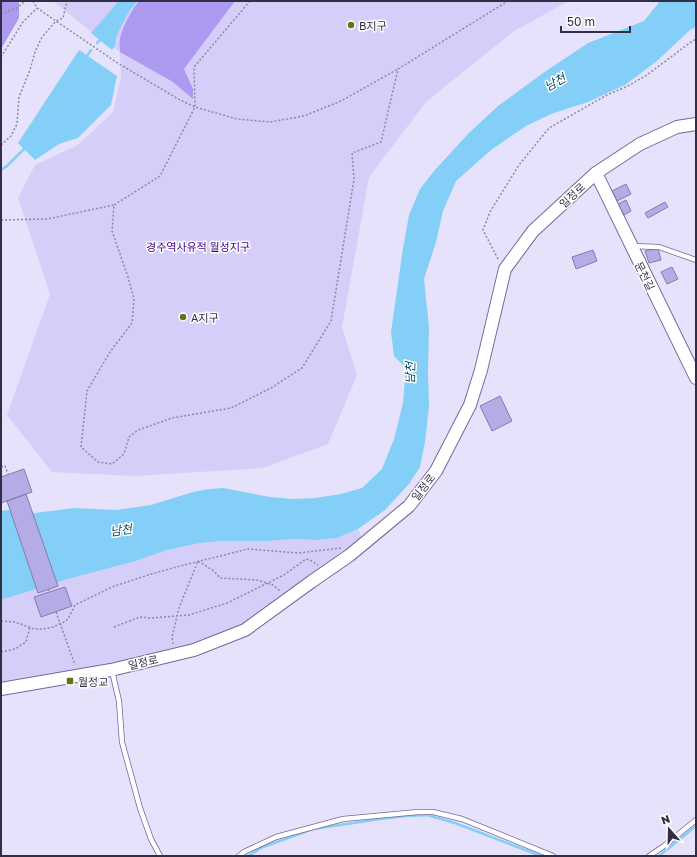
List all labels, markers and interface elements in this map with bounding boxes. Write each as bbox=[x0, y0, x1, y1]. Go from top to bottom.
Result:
scale bar bbox=[561, 8, 630, 34]
text: 50 m bbox=[567, 14, 595, 29]
place label: B지구 bbox=[359, 19, 387, 32]
marker: B지구 bbox=[346, 20, 356, 30]
water label: 남천 bbox=[542, 69, 570, 94]
street label: 일정로 bbox=[556, 180, 588, 210]
park label: 경주역사유적 월성지구 bbox=[146, 240, 250, 253]
street label: 문천길 bbox=[633, 260, 657, 292]
place label: A지구 bbox=[191, 311, 219, 324]
marker: A지구 bbox=[178, 312, 188, 322]
water label: 남천 bbox=[402, 360, 418, 384]
street label: 일정로 bbox=[409, 471, 437, 503]
water label: 남천 bbox=[109, 521, 135, 539]
street label: 일정로 bbox=[127, 652, 159, 672]
place label: 월정교 bbox=[78, 675, 108, 688]
marker: 월정교 bbox=[65, 676, 75, 686]
north arrow bbox=[649, 809, 689, 849]
text: N bbox=[659, 812, 672, 827]

